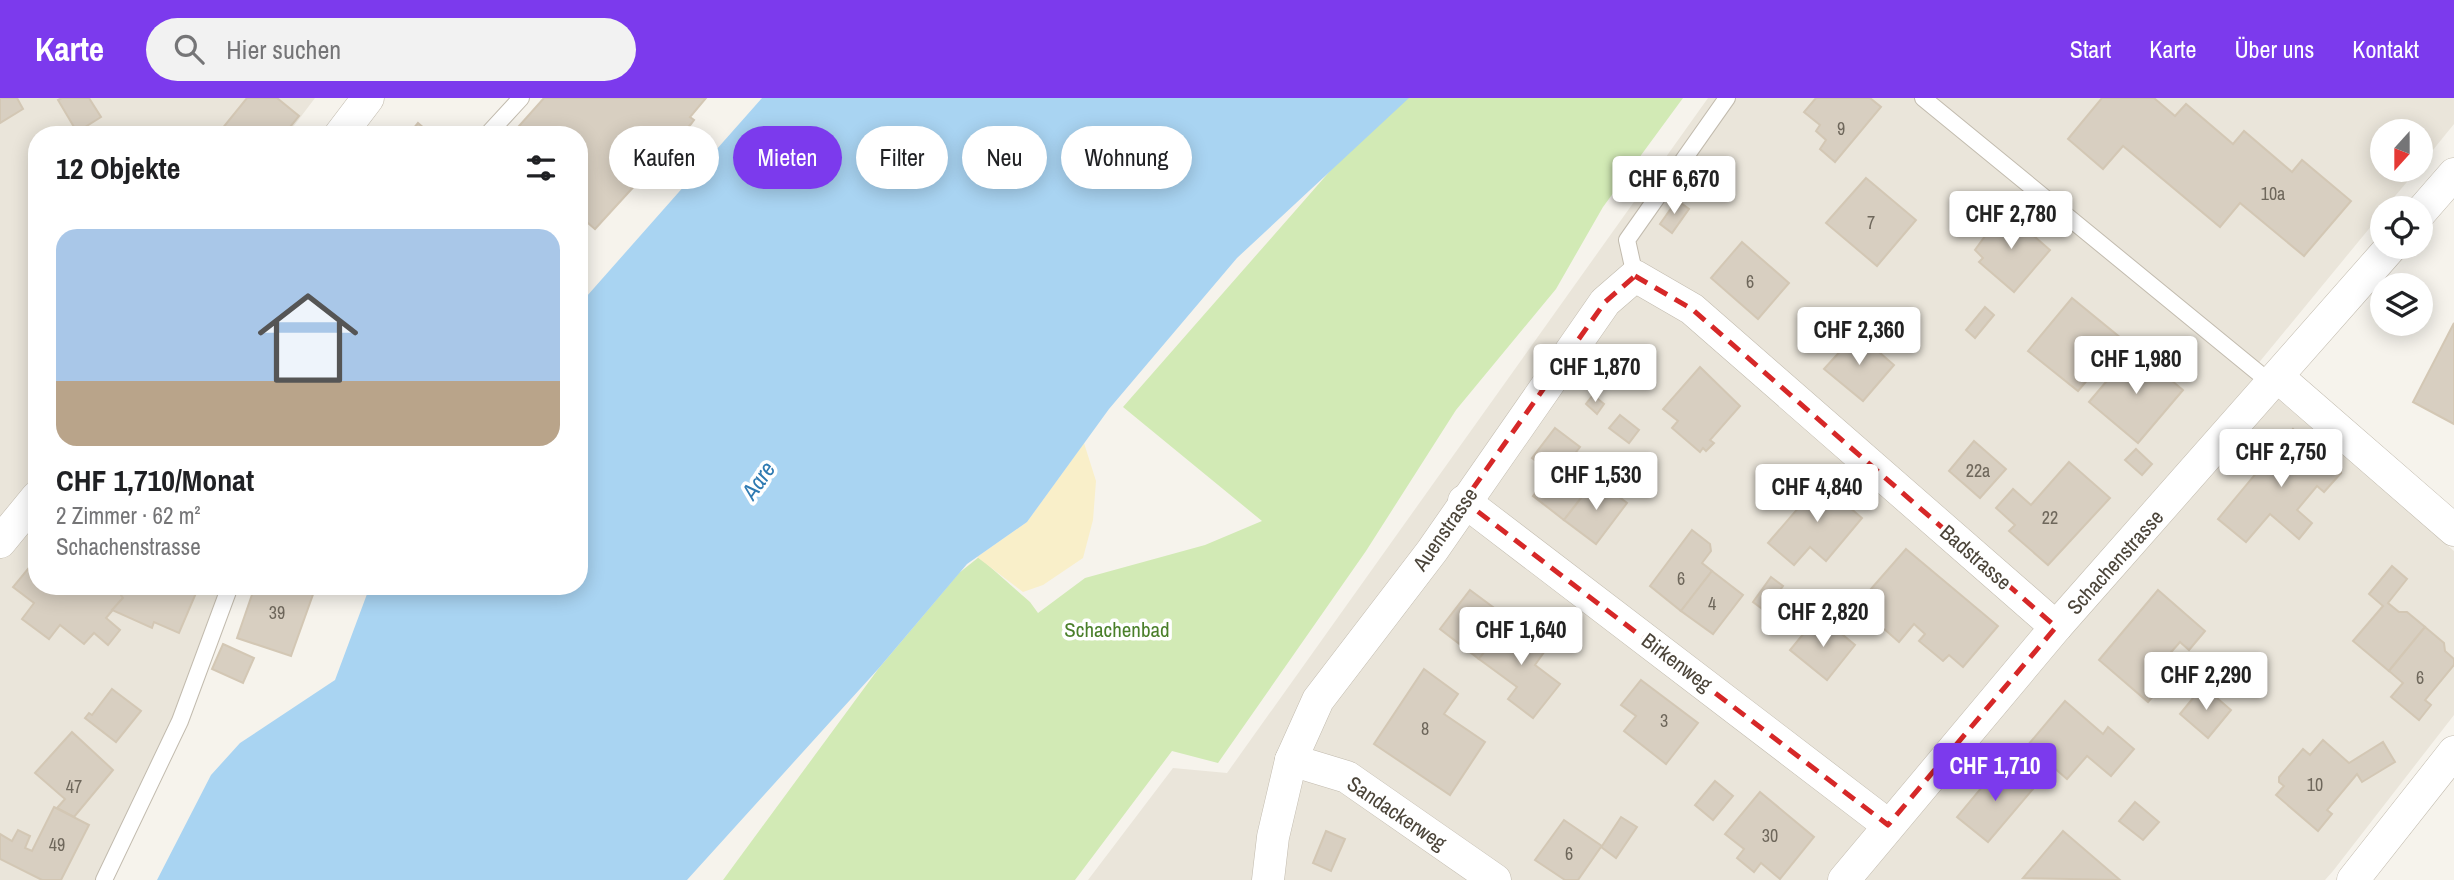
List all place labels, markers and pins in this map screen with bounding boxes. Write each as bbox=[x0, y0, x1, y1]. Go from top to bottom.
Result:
pin: CHF 6,670 bbox=[1594, 156, 1754, 216]
pin: CHF 2,780 bbox=[1931, 192, 2091, 251]
pin: CHF 2,360 bbox=[1779, 308, 1939, 367]
pin: CHF 1,980 bbox=[2056, 336, 2216, 396]
pin: CHF 1,870 bbox=[1515, 344, 1675, 404]
pin: CHF 2,750 bbox=[2201, 430, 2361, 489]
pin: CHF 1,530 bbox=[1516, 452, 1676, 512]
pin: CHF 4,840 bbox=[1737, 464, 1897, 524]
pin: CHF 2,820 bbox=[1743, 589, 1903, 649]
pin: CHF 1,640 bbox=[1441, 608, 1601, 667]
pin: CHF 2,290 bbox=[2126, 652, 2286, 712]
pin: CHF 1,710 bbox=[1915, 744, 2075, 803]

